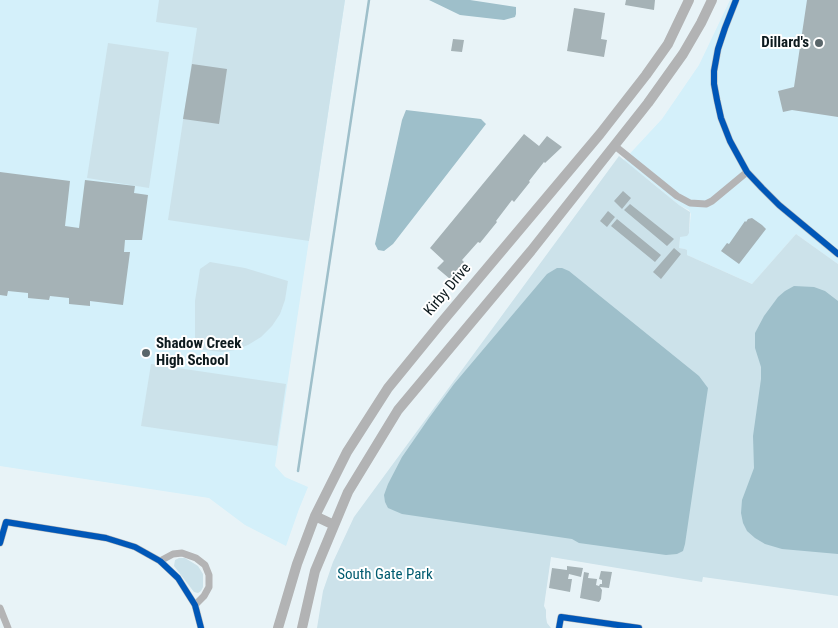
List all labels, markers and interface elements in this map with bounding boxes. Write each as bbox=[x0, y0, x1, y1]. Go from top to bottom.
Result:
place label: Dillard's bbox=[761, 34, 809, 52]
marker: Dillard's bbox=[813, 37, 825, 49]
street label: Kirby Drive bbox=[421, 260, 475, 320]
place label: Shadow Creek High School bbox=[156, 335, 241, 370]
marker: Shadow Creek High School bbox=[140, 347, 152, 359]
park label: South Gate Park bbox=[337, 566, 433, 584]

